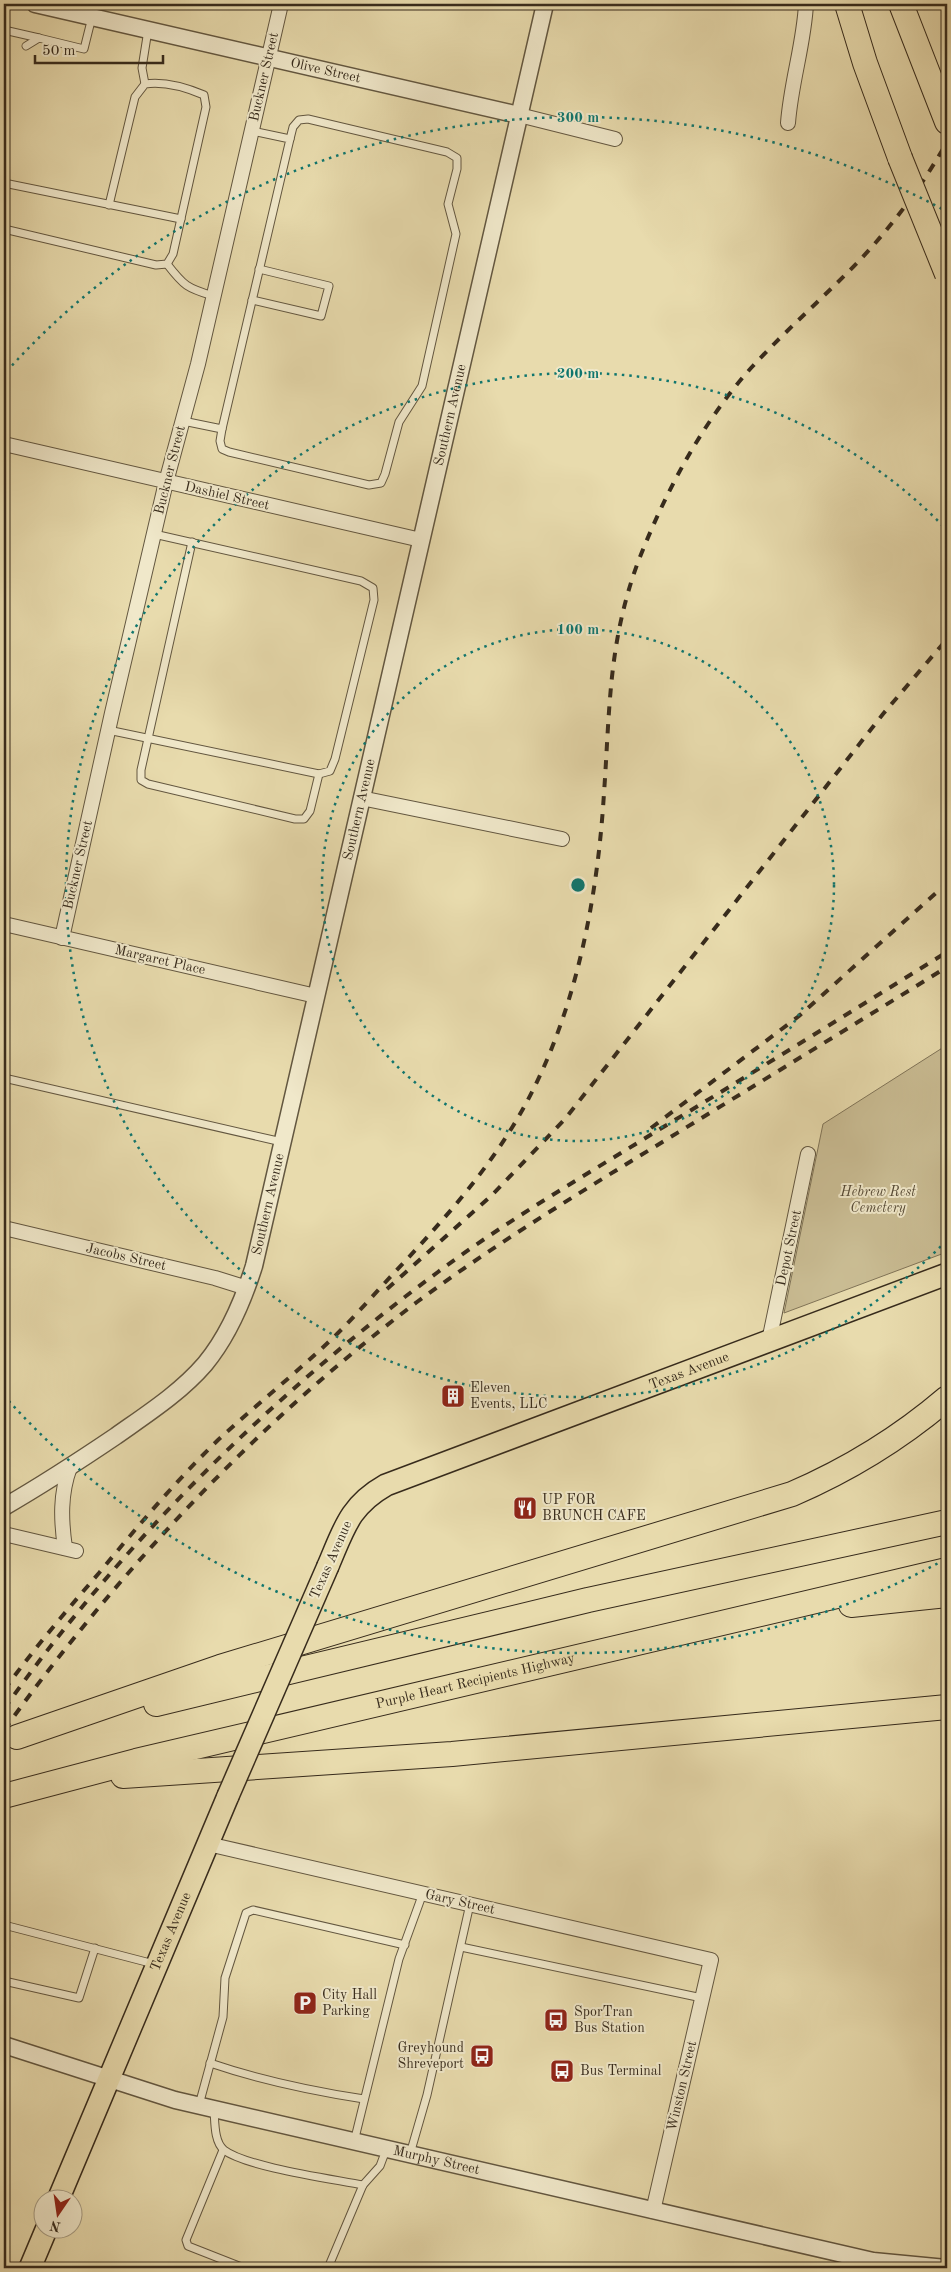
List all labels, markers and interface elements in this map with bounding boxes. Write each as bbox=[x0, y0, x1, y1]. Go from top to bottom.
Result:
street label: Buckner Street bbox=[247, 31, 281, 123]
scale bar bbox=[35, 32, 162, 64]
text: 50 m bbox=[42, 44, 76, 59]
street label: Olive Street bbox=[289, 56, 362, 85]
text: 300 m bbox=[557, 111, 599, 126]
street label: Southern Avenue bbox=[432, 363, 469, 467]
text: 200 m bbox=[557, 367, 599, 382]
street label: Buckner Street bbox=[152, 424, 188, 516]
street label: Dashiel Street bbox=[183, 479, 271, 513]
text: 100 m bbox=[557, 623, 599, 638]
street label: Southern Avenue bbox=[341, 757, 378, 862]
street label: Buckner Street bbox=[61, 819, 95, 911]
centre of rings bbox=[569, 876, 587, 894]
street label: Margaret Place bbox=[113, 943, 207, 977]
street label: Southern Avenue bbox=[250, 1152, 287, 1256]
park label: Hebrew Rest Cemetery bbox=[839, 1185, 916, 1216]
street label: Depot Street bbox=[774, 1209, 804, 1287]
street label: Jacobs Street bbox=[85, 1241, 168, 1273]
street label: Texas Avenue bbox=[647, 1350, 731, 1392]
place label: Eleven Events, LLC bbox=[470, 1381, 547, 1411]
building icon: Eleven Events, LLC bbox=[440, 1383, 466, 1409]
place label: UP FOR BRUNCH CAFE bbox=[542, 1493, 646, 1523]
restaurant icon: UP FOR BRUNCH CAFE bbox=[512, 1495, 538, 1521]
street label: Texas Avenue bbox=[307, 1519, 355, 1601]
street label: Purple Heart Recipients Highway bbox=[374, 1651, 577, 1711]
street label: Gary Street bbox=[424, 1887, 496, 1917]
street label: Texas Avenue bbox=[148, 1890, 194, 1973]
place label: City Hall Parking bbox=[322, 1988, 377, 2018]
parking icon: City Hall Parking bbox=[292, 1990, 318, 2016]
place label: SporTran Bus Station bbox=[574, 2005, 645, 2035]
bus stop icon: SporTran Bus Station bbox=[543, 2007, 569, 2033]
street label: Winston Street bbox=[665, 2039, 699, 2132]
place label: Greyhound Shreveport bbox=[397, 2041, 464, 2071]
bus stop icon: Greyhound Shreveport bbox=[469, 2043, 495, 2069]
bus stop icon: Bus Terminal bbox=[549, 2058, 575, 2084]
place label: Bus Terminal bbox=[580, 2064, 662, 2078]
street label: Murphy Street bbox=[392, 2144, 481, 2177]
north arrow bbox=[32, 2190, 82, 2240]
text: N bbox=[48, 2218, 62, 2234]

